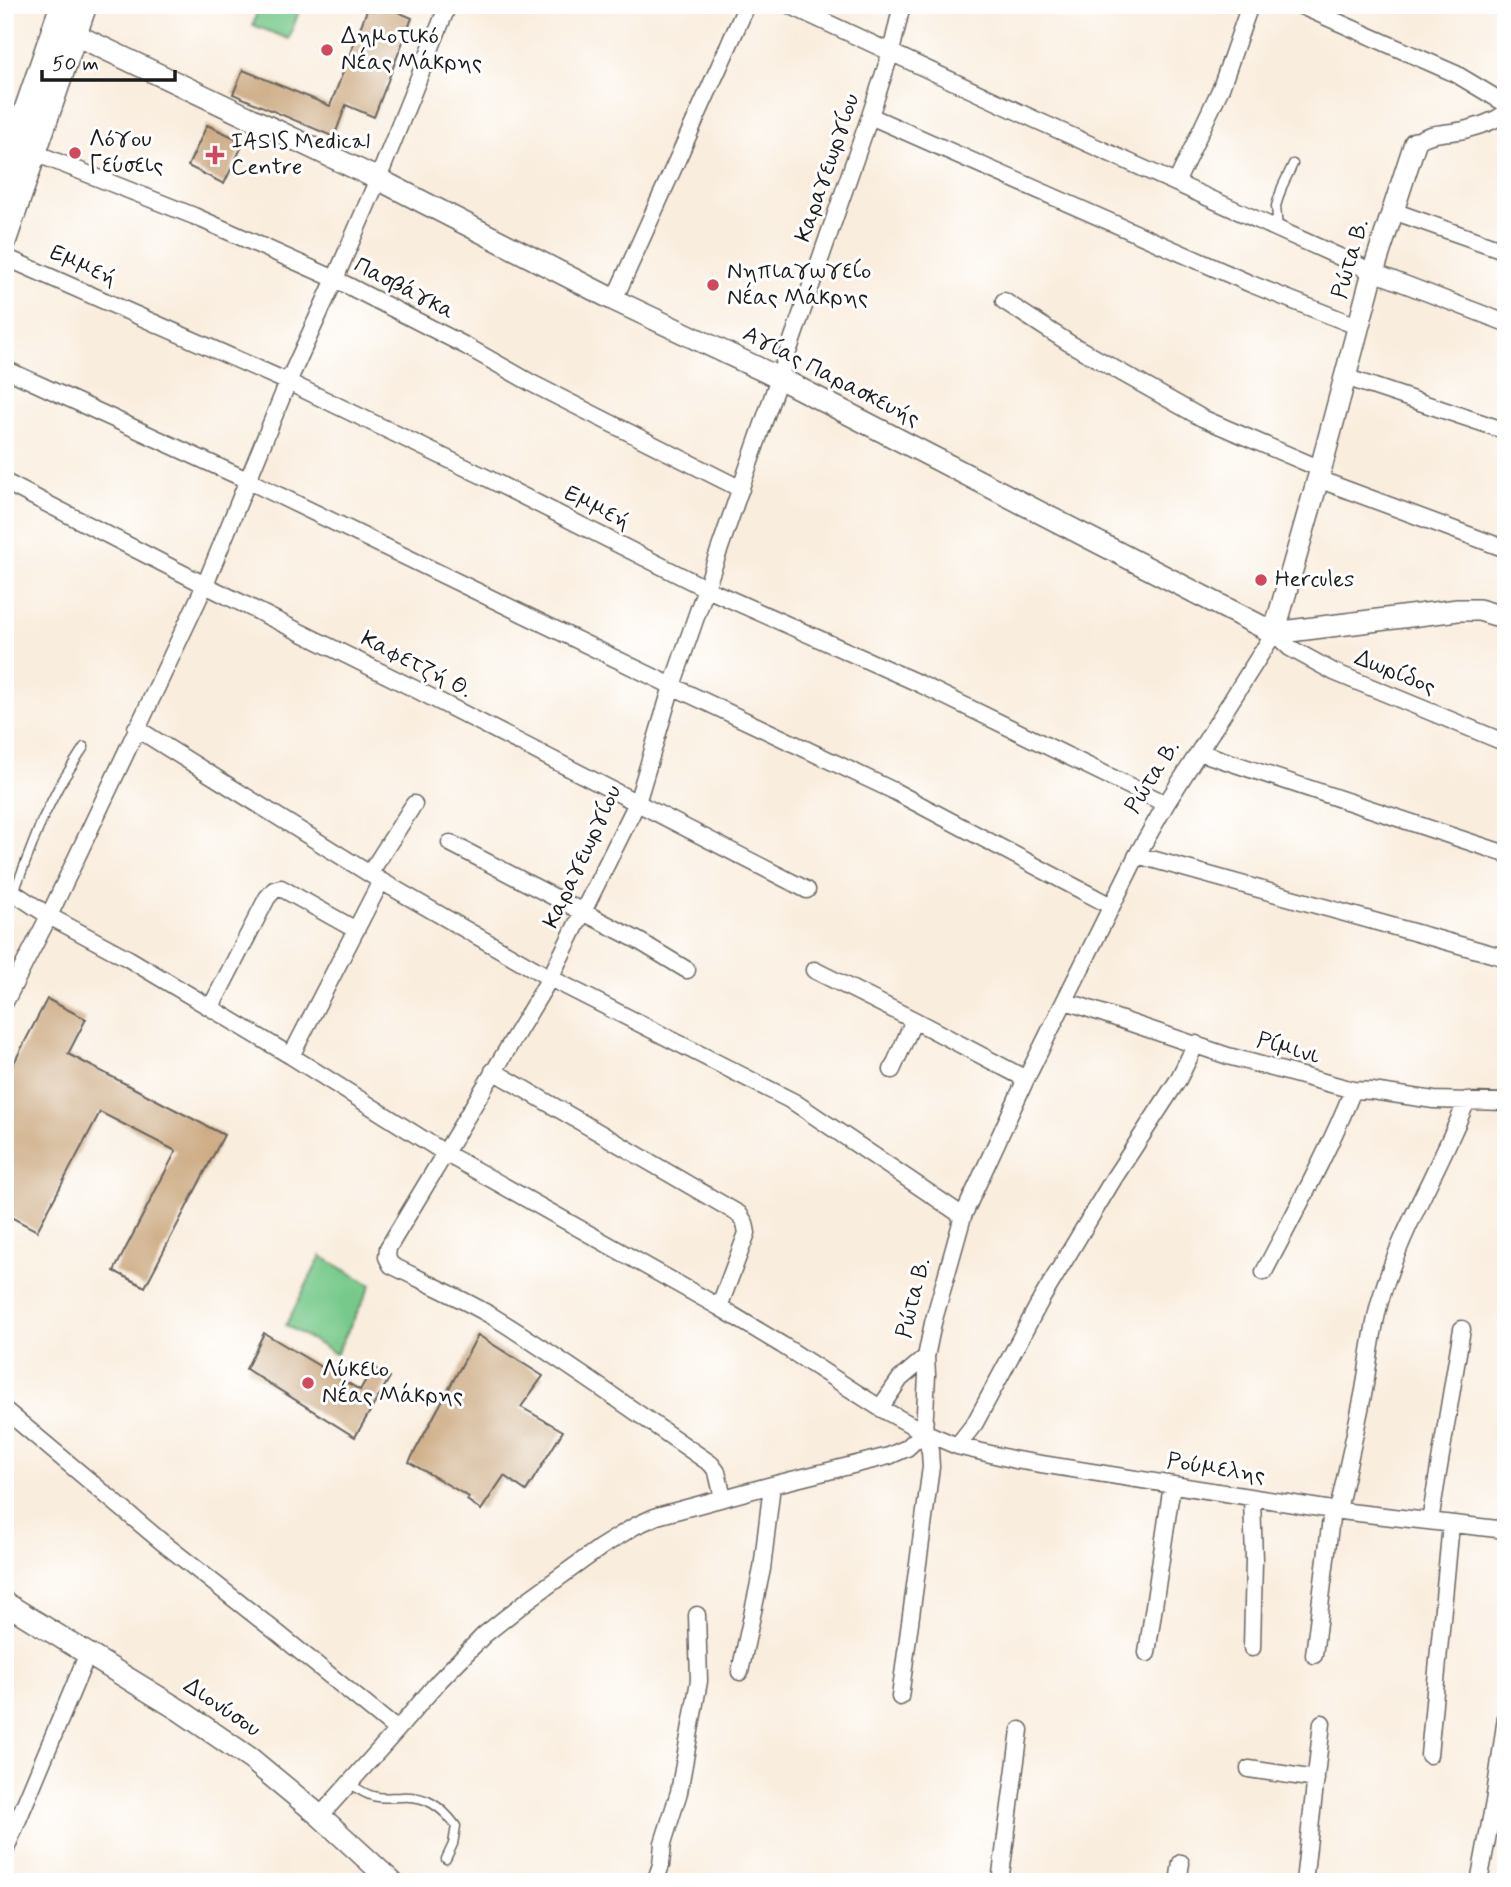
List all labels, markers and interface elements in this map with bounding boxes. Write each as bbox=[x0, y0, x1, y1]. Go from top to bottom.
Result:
place label: Δημοτικό Νέας Μάκρης bbox=[341, 22, 482, 78]
scale bar bbox=[42, 38, 175, 82]
marker: Δημοτικό Νέας Μάκρης bbox=[319, 42, 335, 58]
text: 50 m bbox=[52, 50, 99, 78]
street label: Καραγεωργίου bbox=[789, 90, 867, 246]
place label: Λόγου Γεύσεις bbox=[89, 125, 163, 181]
place label: IASIS Medical Centre bbox=[231, 127, 370, 183]
marker: Λόγου Γεύσεις bbox=[67, 145, 83, 161]
marker: IASIS Medical Centre bbox=[205, 145, 225, 165]
street label: Ρώτα Β. bbox=[1325, 216, 1377, 302]
street label: Εμμεή bbox=[45, 238, 121, 294]
street label: Πασβάγκα bbox=[349, 251, 459, 327]
place label: Νηπιαγωγείο Νέας Μάκρης bbox=[727, 257, 871, 313]
marker: Νηπιαγωγείο Νέας Μάκρης bbox=[705, 277, 721, 293]
street label: Αγίας Παρασκευής bbox=[737, 319, 925, 435]
street label: Εμμεή bbox=[559, 479, 635, 537]
place label: Hercules bbox=[1275, 565, 1354, 595]
marker: Hercules bbox=[1253, 572, 1269, 588]
street label: Καφετζή Θ. bbox=[355, 624, 477, 706]
street label: Δωρίδος bbox=[1350, 643, 1440, 703]
street label: Ρώτα Β. bbox=[1119, 735, 1187, 819]
street label: Καραγεωργίου bbox=[537, 780, 629, 934]
street label: Ρίμινι bbox=[1253, 1026, 1323, 1072]
street label: Ρώτα Β. bbox=[890, 1255, 938, 1341]
place label: Λύκειο Νέας Μάκρης bbox=[322, 1355, 463, 1411]
marker: Λύκειο Νέας Μάκρης bbox=[300, 1375, 316, 1391]
street label: Ρούμελης bbox=[1165, 1446, 1267, 1492]
street label: Διονύσου bbox=[178, 1671, 266, 1745]

